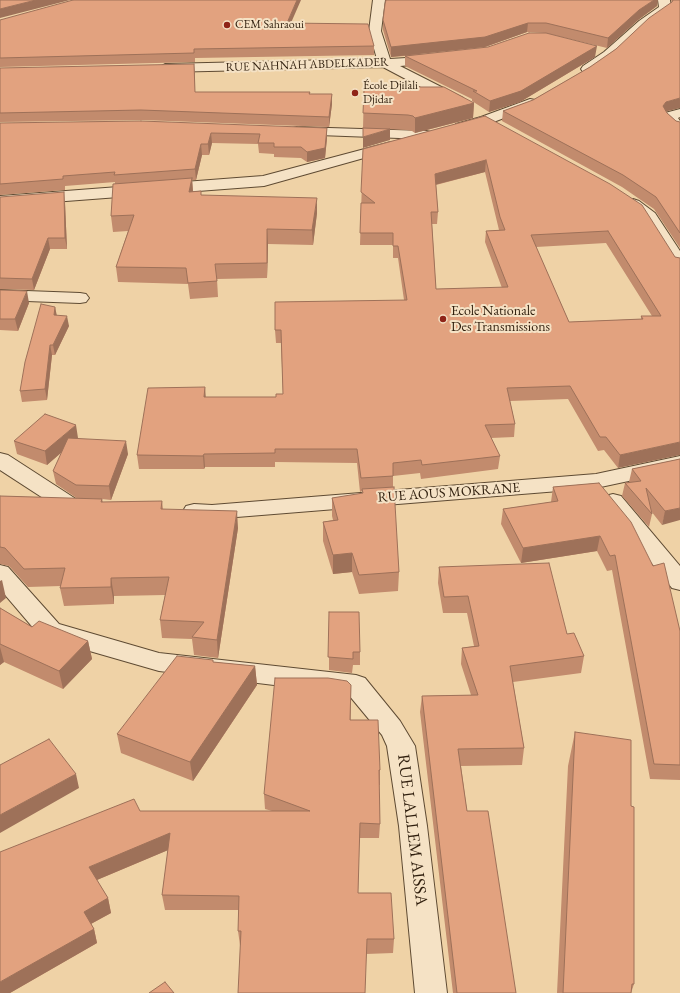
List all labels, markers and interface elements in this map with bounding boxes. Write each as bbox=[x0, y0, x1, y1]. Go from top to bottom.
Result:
place label: CEM Sahraoui bbox=[235, 18, 304, 32]
marker: CEM Sahraoui bbox=[222, 20, 232, 30]
street label: RUE NAHNAH ABDELKADER bbox=[225, 55, 389, 75]
place label: École Djilali Djidar bbox=[363, 79, 418, 107]
marker: École Djilali Djidar bbox=[350, 88, 360, 98]
place label: Ecole Nationale Des Transmissions bbox=[451, 303, 550, 336]
marker: Ecole Nationale Des Transmissions bbox=[438, 314, 448, 324]
street label: RUE AOUS MOKRANE bbox=[377, 480, 521, 506]
street label: RUE LALLEM AISSA bbox=[393, 753, 431, 907]

